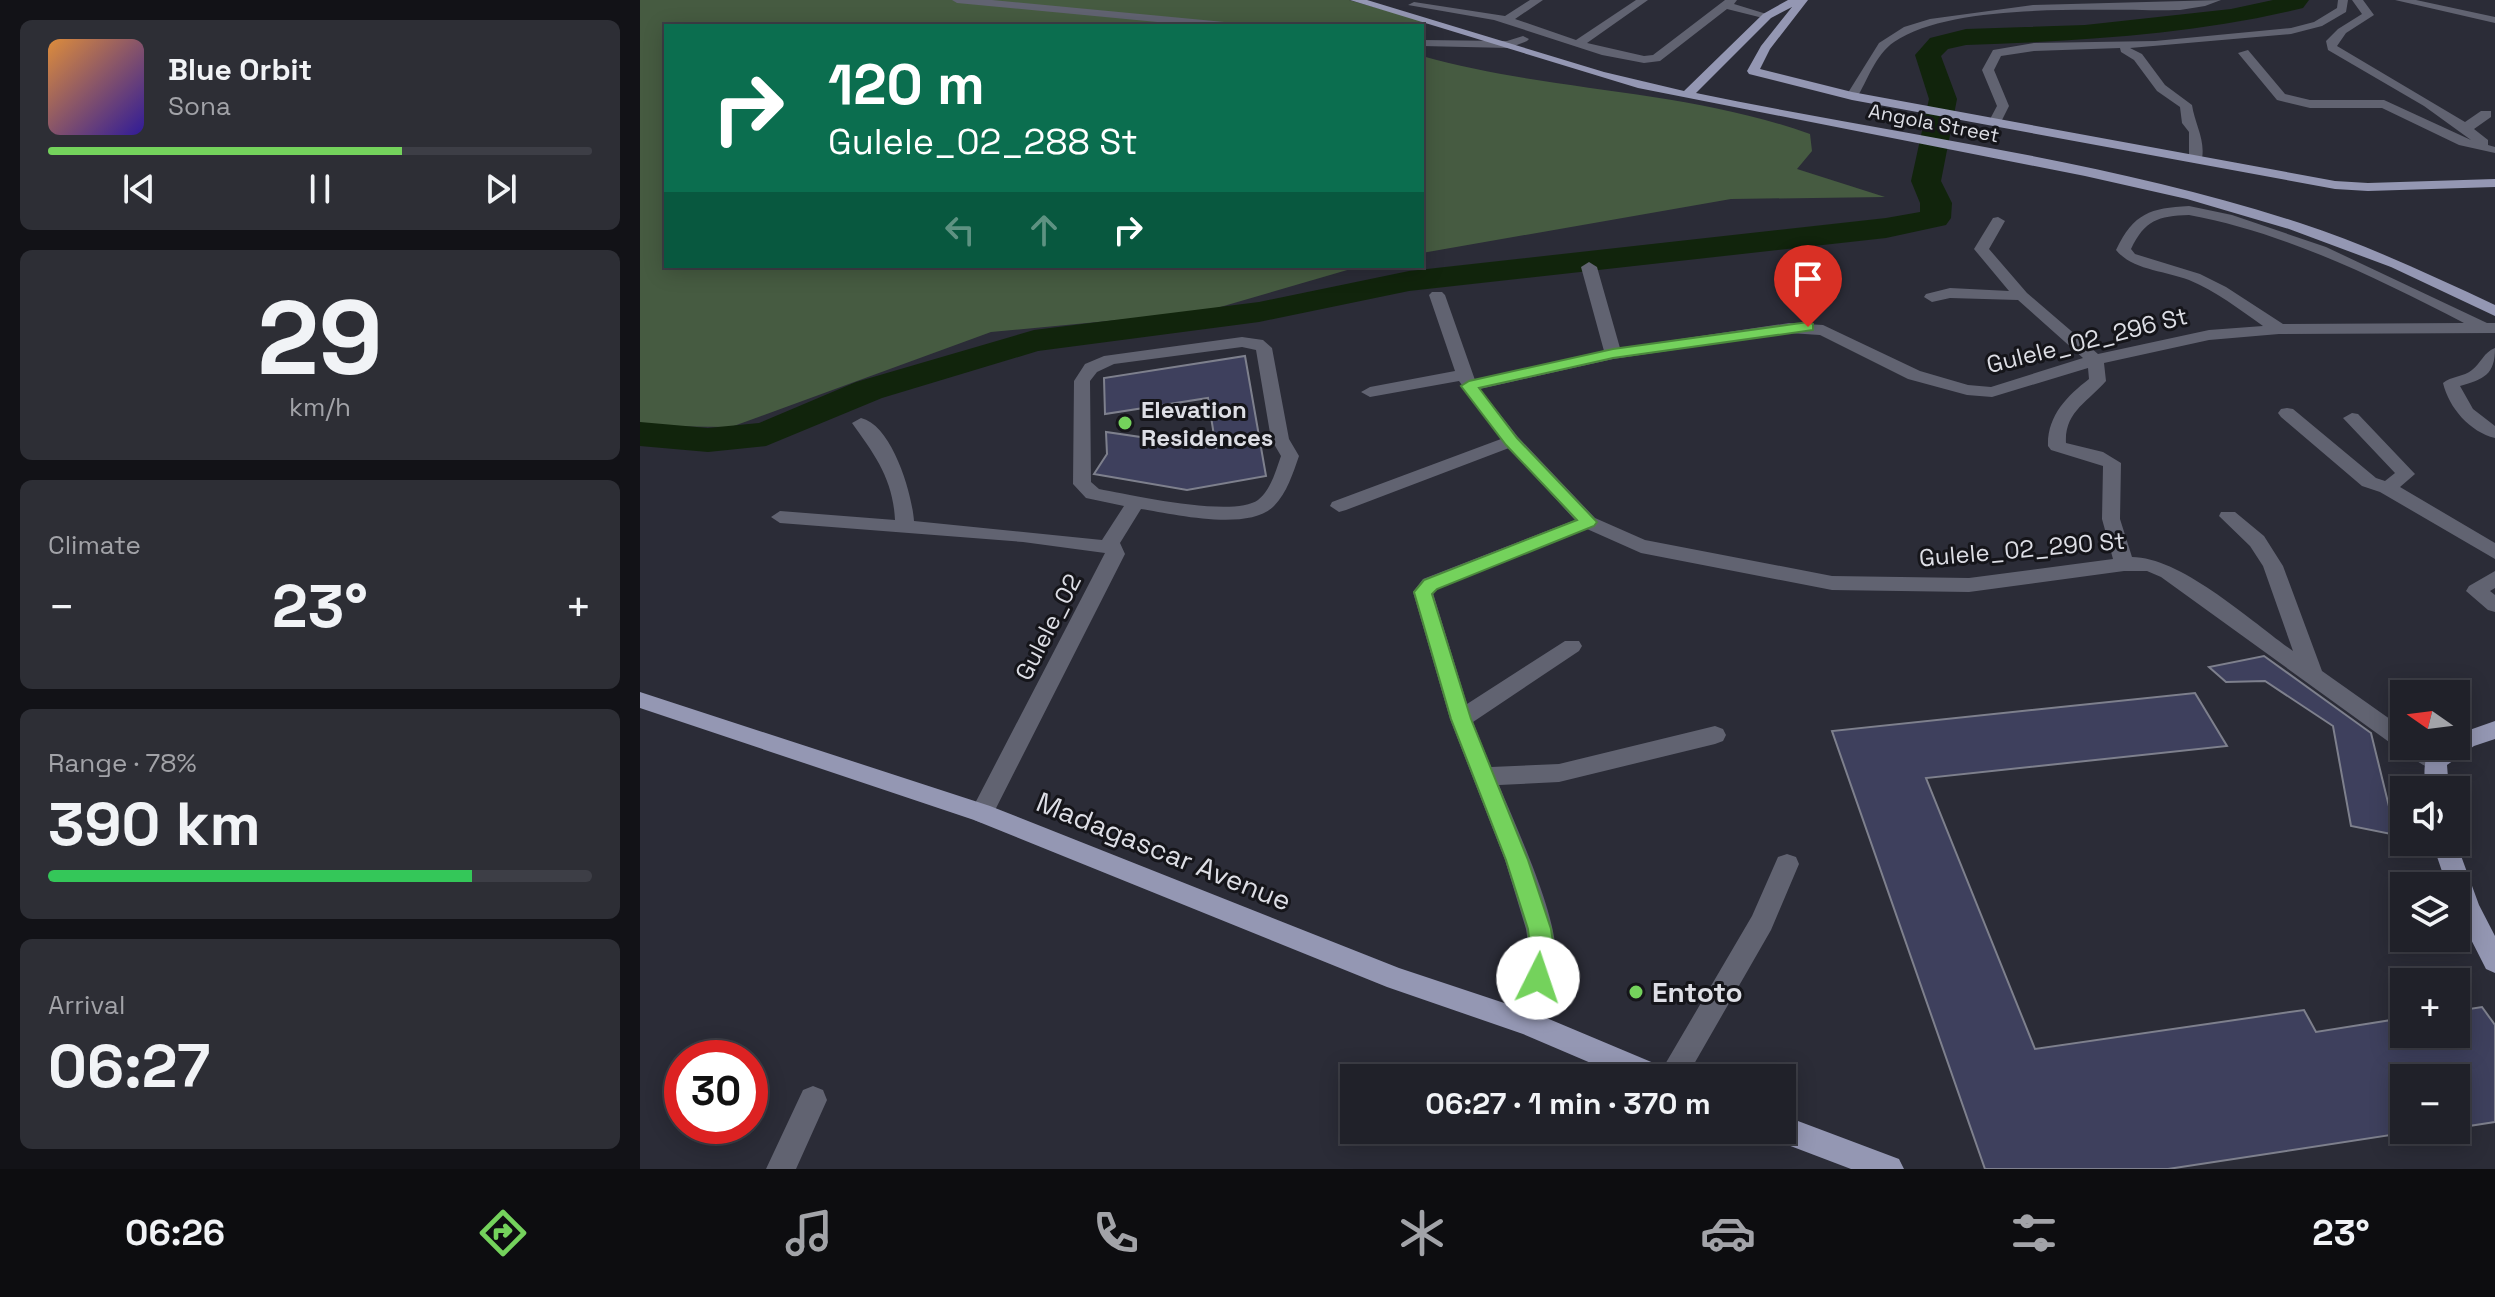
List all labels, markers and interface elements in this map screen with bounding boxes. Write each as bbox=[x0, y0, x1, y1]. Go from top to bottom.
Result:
text: 120 m bbox=[828, 49, 985, 120]
text: Blue Orbit bbox=[168, 50, 312, 89]
icon: right bbox=[696, 56, 800, 160]
text: Sona bbox=[168, 89, 231, 123]
street label: Angola Street bbox=[1866, 98, 2002, 148]
text: Gulele_02_288 St bbox=[828, 119, 1138, 165]
icon: previous bbox=[117, 167, 161, 211]
icon: pause bbox=[298, 167, 342, 211]
icon: next bbox=[479, 167, 523, 211]
icon: left bbox=[938, 208, 982, 252]
icon: ahead bbox=[1022, 208, 1066, 252]
icon: right bbox=[1106, 208, 1150, 252]
pin bbox=[1774, 245, 1842, 327]
icon: arrive bbox=[1786, 257, 1830, 301]
text: 29 bbox=[257, 272, 383, 404]
street label: Gulele_02_296 St bbox=[1983, 300, 2191, 380]
text: km/h bbox=[289, 390, 351, 424]
place label: Elevation Residences bbox=[1141, 394, 1273, 453]
marker: Elevation Residences bbox=[1116, 414, 1134, 432]
street label: Gulele_02_290 St bbox=[1918, 525, 2126, 573]
text: Climate bbox=[48, 528, 141, 562]
text: 23° bbox=[272, 568, 368, 645]
street label: Gulele_02 bbox=[1008, 569, 1088, 685]
text: − bbox=[48, 579, 75, 635]
text: + bbox=[565, 579, 592, 635]
north arrow bbox=[2390, 680, 2470, 760]
map controls bbox=[2390, 680, 2470, 1144]
text: Range · 78% bbox=[48, 746, 196, 780]
button: sound bbox=[2390, 776, 2470, 856]
street label: Madagascar Avenue bbox=[1031, 783, 1297, 919]
text: 390 km bbox=[48, 786, 261, 863]
button: layers bbox=[2390, 872, 2470, 952]
position arrow bbox=[1496, 936, 1580, 1020]
button: + bbox=[2390, 968, 2470, 1048]
place label: Entoto bbox=[1652, 974, 1743, 1010]
marker: Entoto bbox=[1627, 983, 1645, 1001]
text: Arrival bbox=[48, 988, 125, 1022]
text: 06:27 bbox=[48, 1028, 210, 1105]
speed limit sign: 30 bbox=[664, 1040, 768, 1144]
button: − bbox=[2390, 1064, 2470, 1144]
text: 06:27 · 1 min · 370 m bbox=[1425, 1084, 1711, 1123]
icon: directions bbox=[475, 1205, 531, 1261]
icon: music bbox=[781, 1205, 837, 1261]
icon: phone bbox=[1088, 1205, 1144, 1261]
icon: climate bbox=[1394, 1205, 1450, 1261]
icon: car bbox=[1700, 1205, 1756, 1261]
icon: filters bbox=[2006, 1205, 2062, 1261]
text: 06:26 bbox=[125, 1210, 225, 1256]
text: 23° bbox=[2312, 1210, 2370, 1256]

